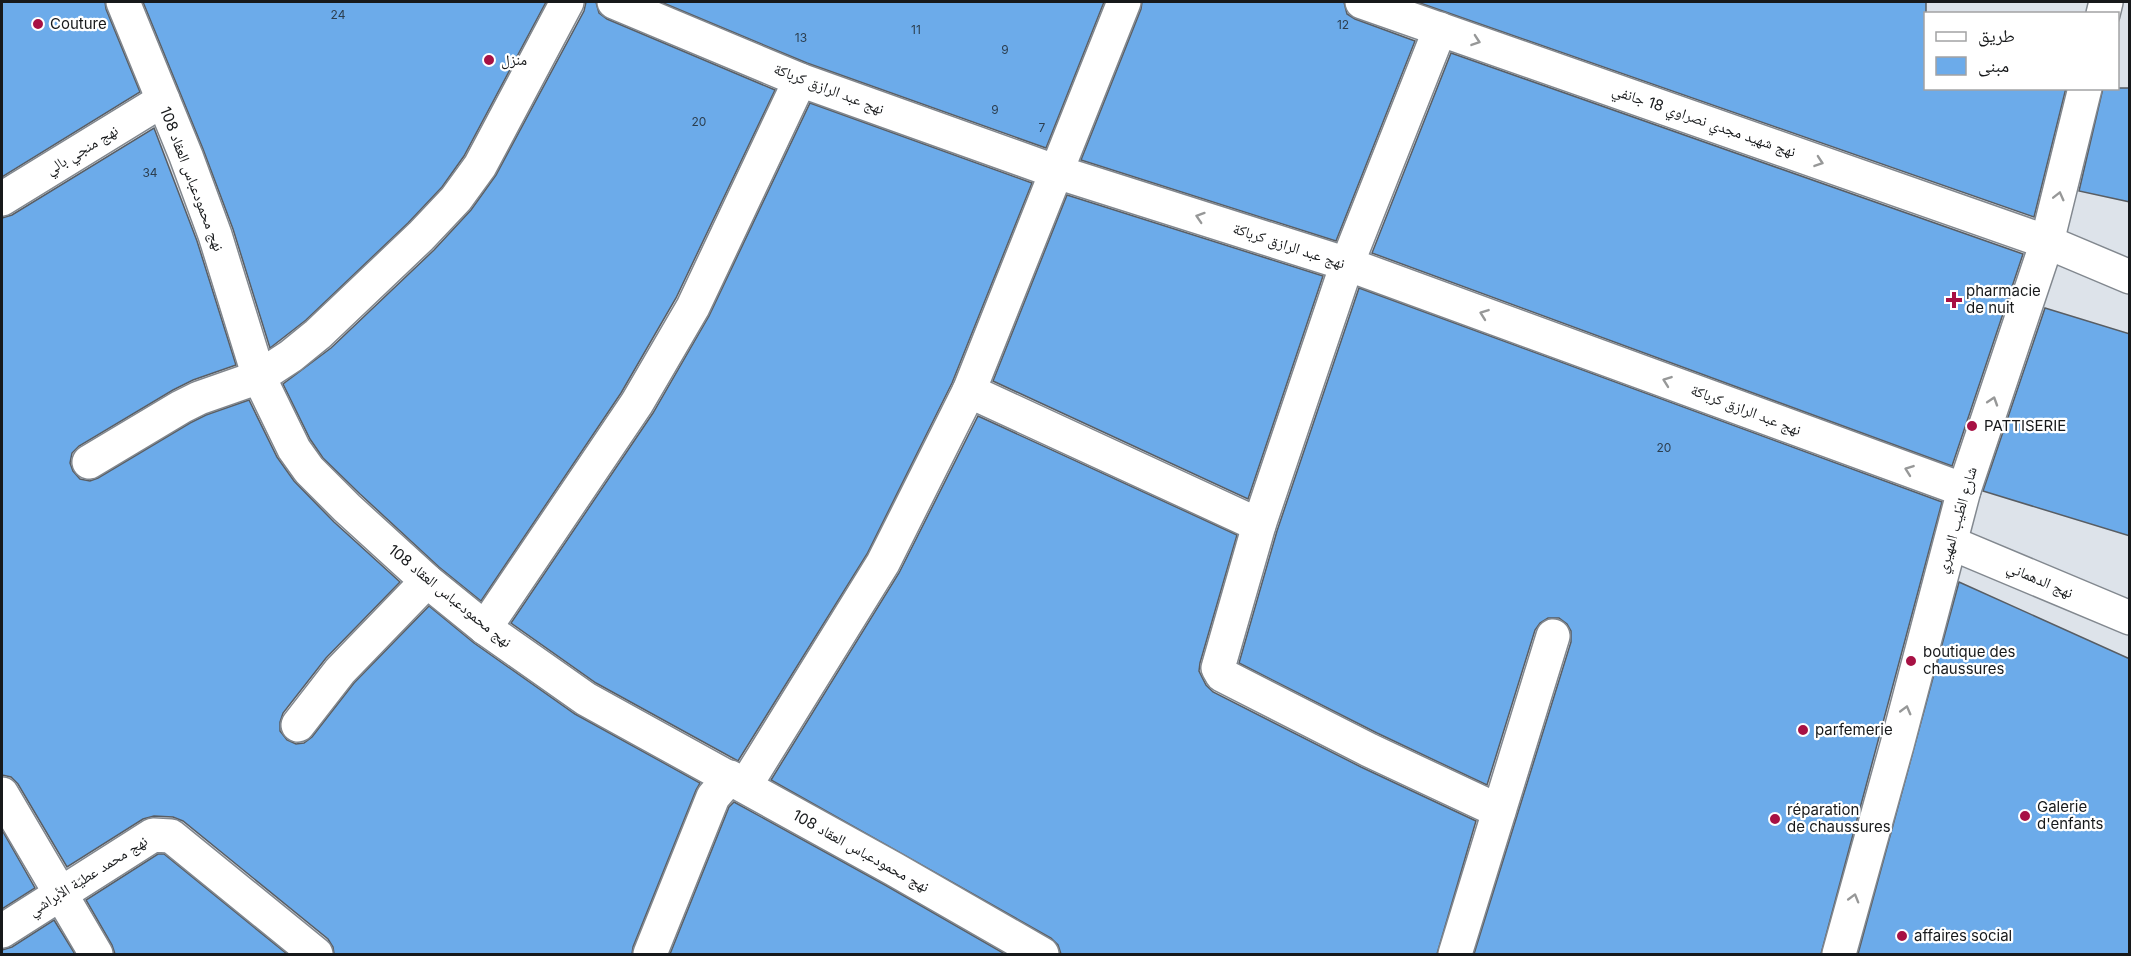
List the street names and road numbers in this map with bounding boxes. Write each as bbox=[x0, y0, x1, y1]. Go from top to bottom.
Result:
street label: نهج عبد الرازق كرباكة bbox=[771, 59, 887, 119]
street label: نهج شهيد مجدي نصراوي 18 جانفي bbox=[1609, 80, 1798, 164]
street label: نهج محمودعباس العقاد 108 bbox=[155, 104, 229, 254]
street label: نهج منجي بالي bbox=[42, 121, 123, 181]
street label: نهج عبد الرازق كرباكة bbox=[1230, 218, 1348, 274]
street label: نهج عبد الرازق كرباكة bbox=[1688, 380, 1804, 440]
street label: شارع الطّيب المهيري bbox=[1932, 464, 1984, 576]
street label: نهج محمودعباس العقاد 108 bbox=[384, 540, 516, 652]
street label: نهج الدهماني bbox=[2003, 557, 2076, 605]
street label: نهج محمودعباس العقاد 108 bbox=[789, 805, 933, 897]
street label: نهج محمد عطيّة الأبراشي bbox=[25, 831, 152, 922]

